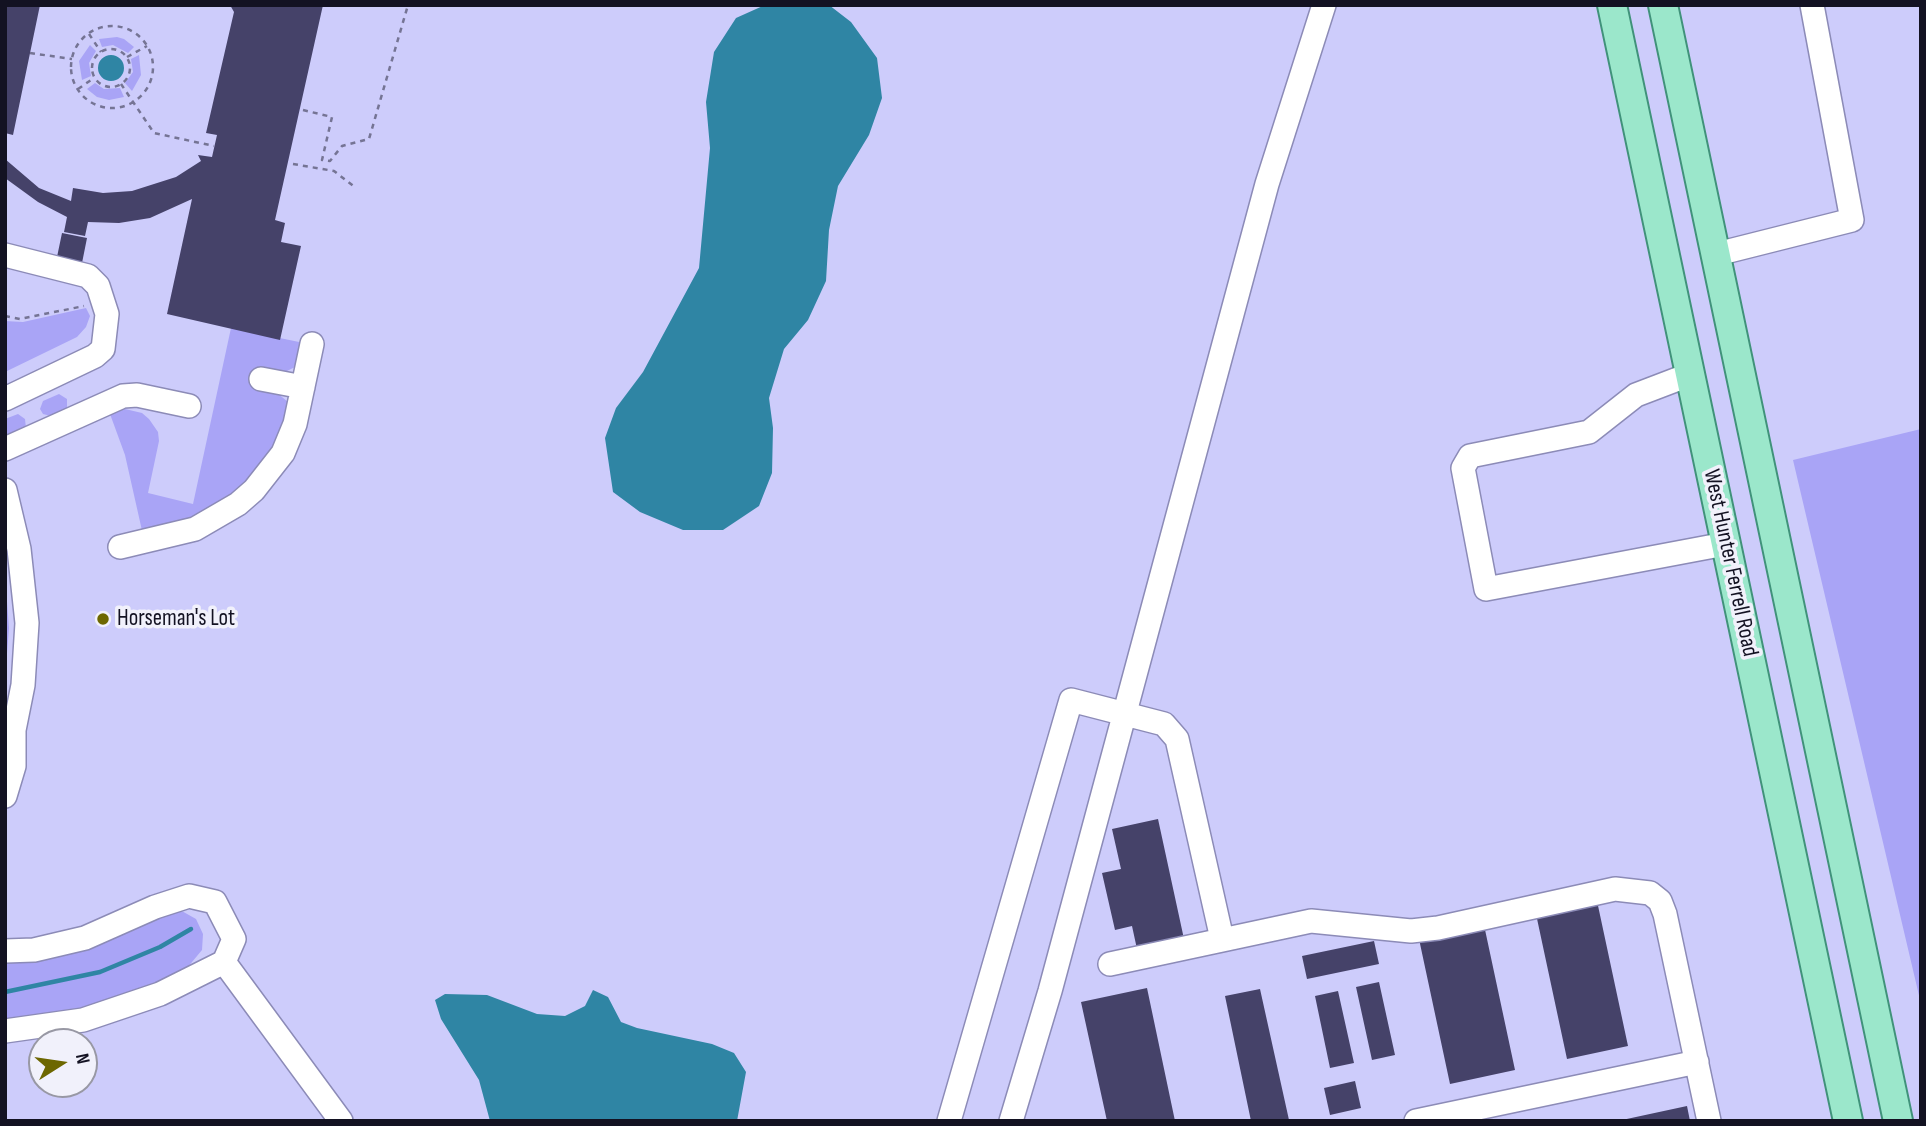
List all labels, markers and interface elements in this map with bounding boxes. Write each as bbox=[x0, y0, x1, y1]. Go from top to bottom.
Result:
street label: West Hunter Ferrell Road bbox=[1697, 467, 1763, 659]
place label: Horseman's Lot bbox=[117, 605, 235, 633]
marker: Horseman's Lot bbox=[95, 611, 111, 627]
north arrow bbox=[28, 1028, 98, 1098]
text: N bbox=[70, 1052, 94, 1066]

